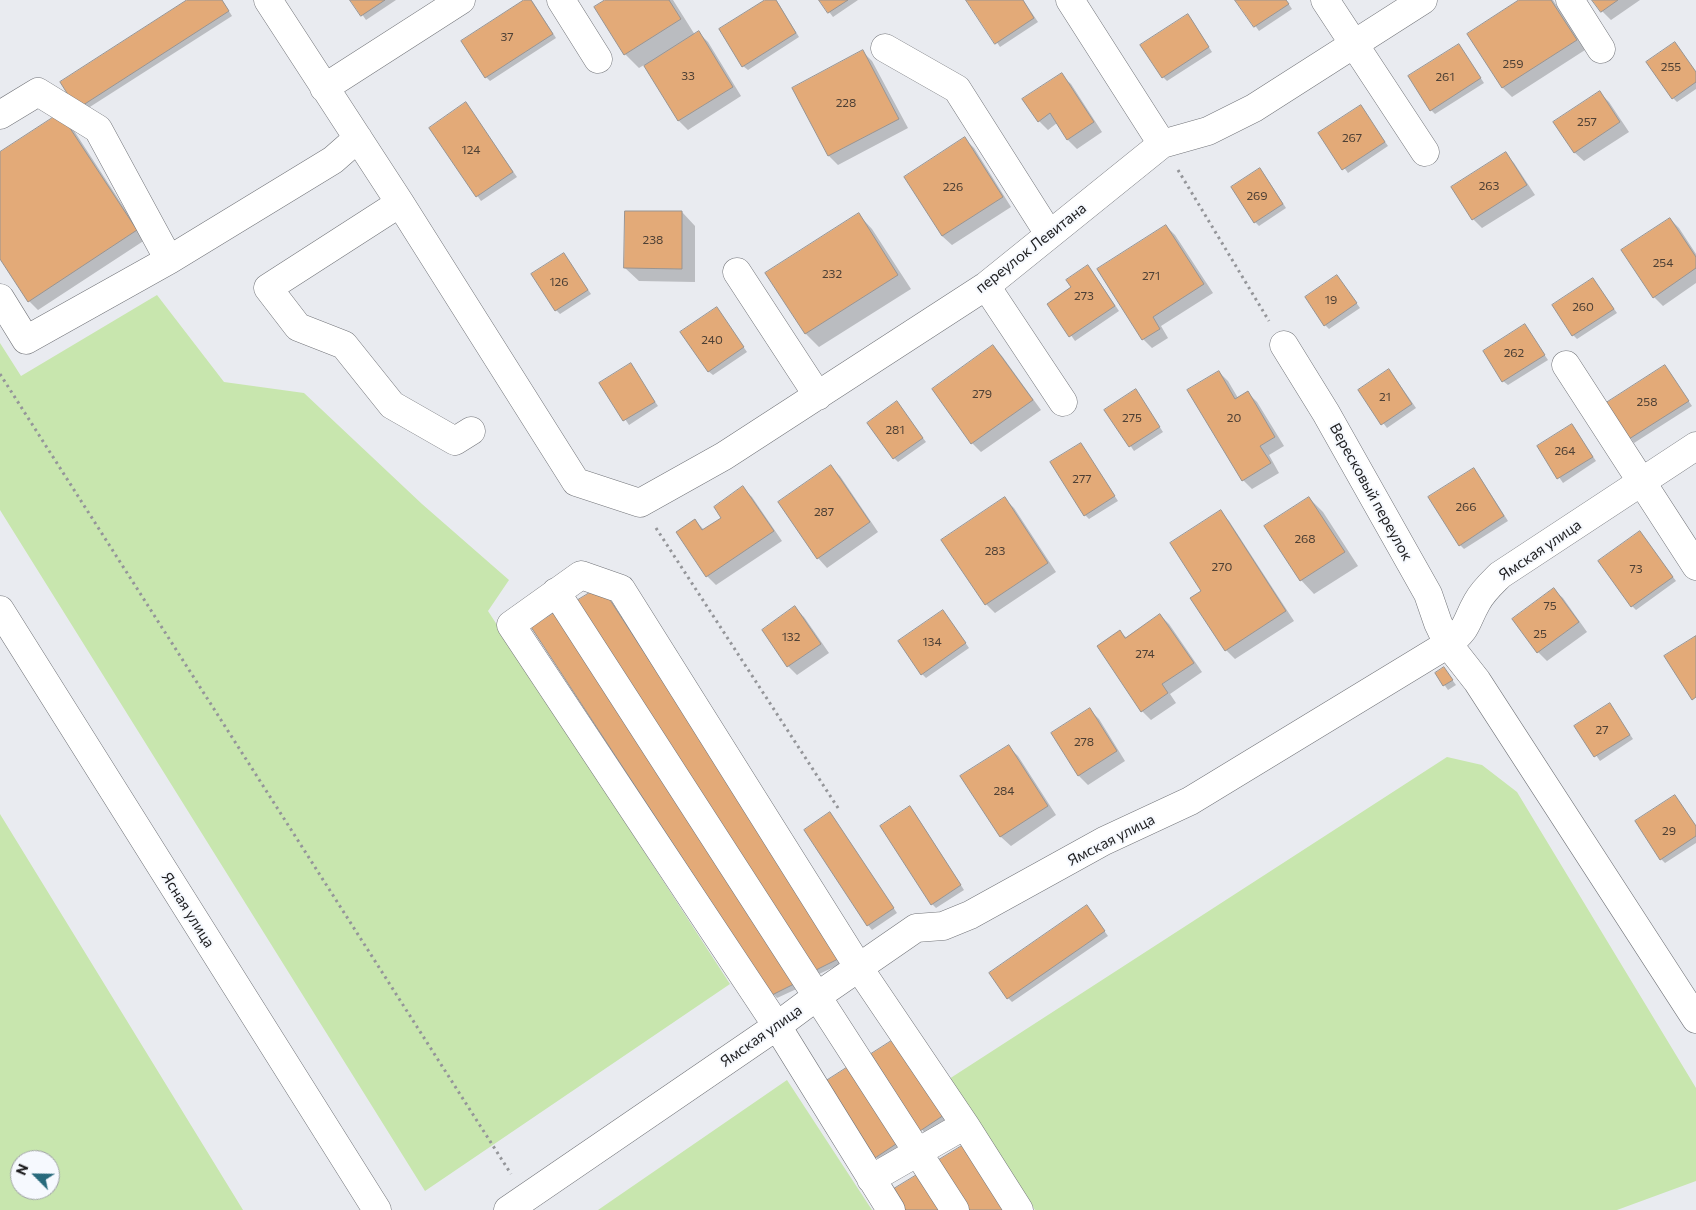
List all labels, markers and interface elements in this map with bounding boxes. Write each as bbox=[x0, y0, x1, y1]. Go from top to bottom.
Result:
house number: 37 bbox=[500, 30, 514, 44]
house number: 259 bbox=[1503, 57, 1523, 71]
house number: 255 bbox=[1661, 60, 1681, 74]
house number: 33 bbox=[681, 69, 695, 83]
house number: 261 bbox=[1435, 70, 1455, 84]
house number: 228 bbox=[836, 96, 856, 110]
house number: 257 bbox=[1577, 115, 1597, 129]
house number: 267 bbox=[1342, 131, 1362, 145]
house number: 124 bbox=[462, 143, 480, 157]
house number: 263 bbox=[1479, 179, 1499, 193]
house number: 226 bbox=[943, 180, 963, 194]
house number: 269 bbox=[1246, 189, 1268, 203]
street label: переулок Левитана bbox=[972, 199, 1090, 297]
house number: 238 bbox=[643, 233, 663, 247]
house number: 254 bbox=[1653, 256, 1673, 270]
house number: 232 bbox=[822, 267, 842, 281]
house number: 271 bbox=[1142, 269, 1160, 283]
house number: 126 bbox=[549, 275, 569, 289]
house number: 273 bbox=[1074, 289, 1094, 303]
house number: 19 bbox=[1325, 293, 1337, 307]
house number: 260 bbox=[1572, 300, 1594, 314]
house number: 240 bbox=[701, 333, 723, 347]
house number: 262 bbox=[1504, 346, 1524, 360]
house number: 279 bbox=[972, 387, 992, 401]
house number: 21 bbox=[1379, 390, 1391, 404]
house number: 258 bbox=[1637, 395, 1657, 409]
house number: 275 bbox=[1122, 411, 1142, 425]
house number: 20 bbox=[1227, 411, 1241, 425]
street label: Вересковый переулок bbox=[1326, 420, 1416, 564]
house number: 281 bbox=[885, 423, 905, 437]
house number: 264 bbox=[1554, 444, 1576, 458]
house number: 277 bbox=[1072, 472, 1092, 486]
house number: 266 bbox=[1455, 500, 1477, 514]
house number: 287 bbox=[814, 505, 834, 519]
street label: Ямская улица bbox=[1495, 516, 1585, 584]
house number: 268 bbox=[1294, 532, 1316, 546]
house number: 283 bbox=[985, 544, 1005, 558]
house number: 270 bbox=[1212, 560, 1232, 574]
house number: 73 bbox=[1629, 562, 1643, 576]
house number: 75 bbox=[1543, 599, 1557, 613]
house number: 25 bbox=[1533, 627, 1547, 641]
house number: 132 bbox=[782, 630, 800, 644]
house number: 134 bbox=[922, 635, 942, 649]
house number: 274 bbox=[1135, 647, 1155, 661]
house number: 27 bbox=[1596, 723, 1608, 737]
house number: 278 bbox=[1074, 735, 1094, 749]
house number: 284 bbox=[993, 784, 1015, 798]
street label: Ямская улица bbox=[1064, 810, 1158, 870]
house number: 29 bbox=[1662, 824, 1676, 838]
street label: Ясная улица bbox=[158, 869, 218, 951]
street label: Ямская улица bbox=[717, 1001, 805, 1071]
north arrow bbox=[10, 1150, 60, 1200]
text: N bbox=[12, 1161, 32, 1177]

